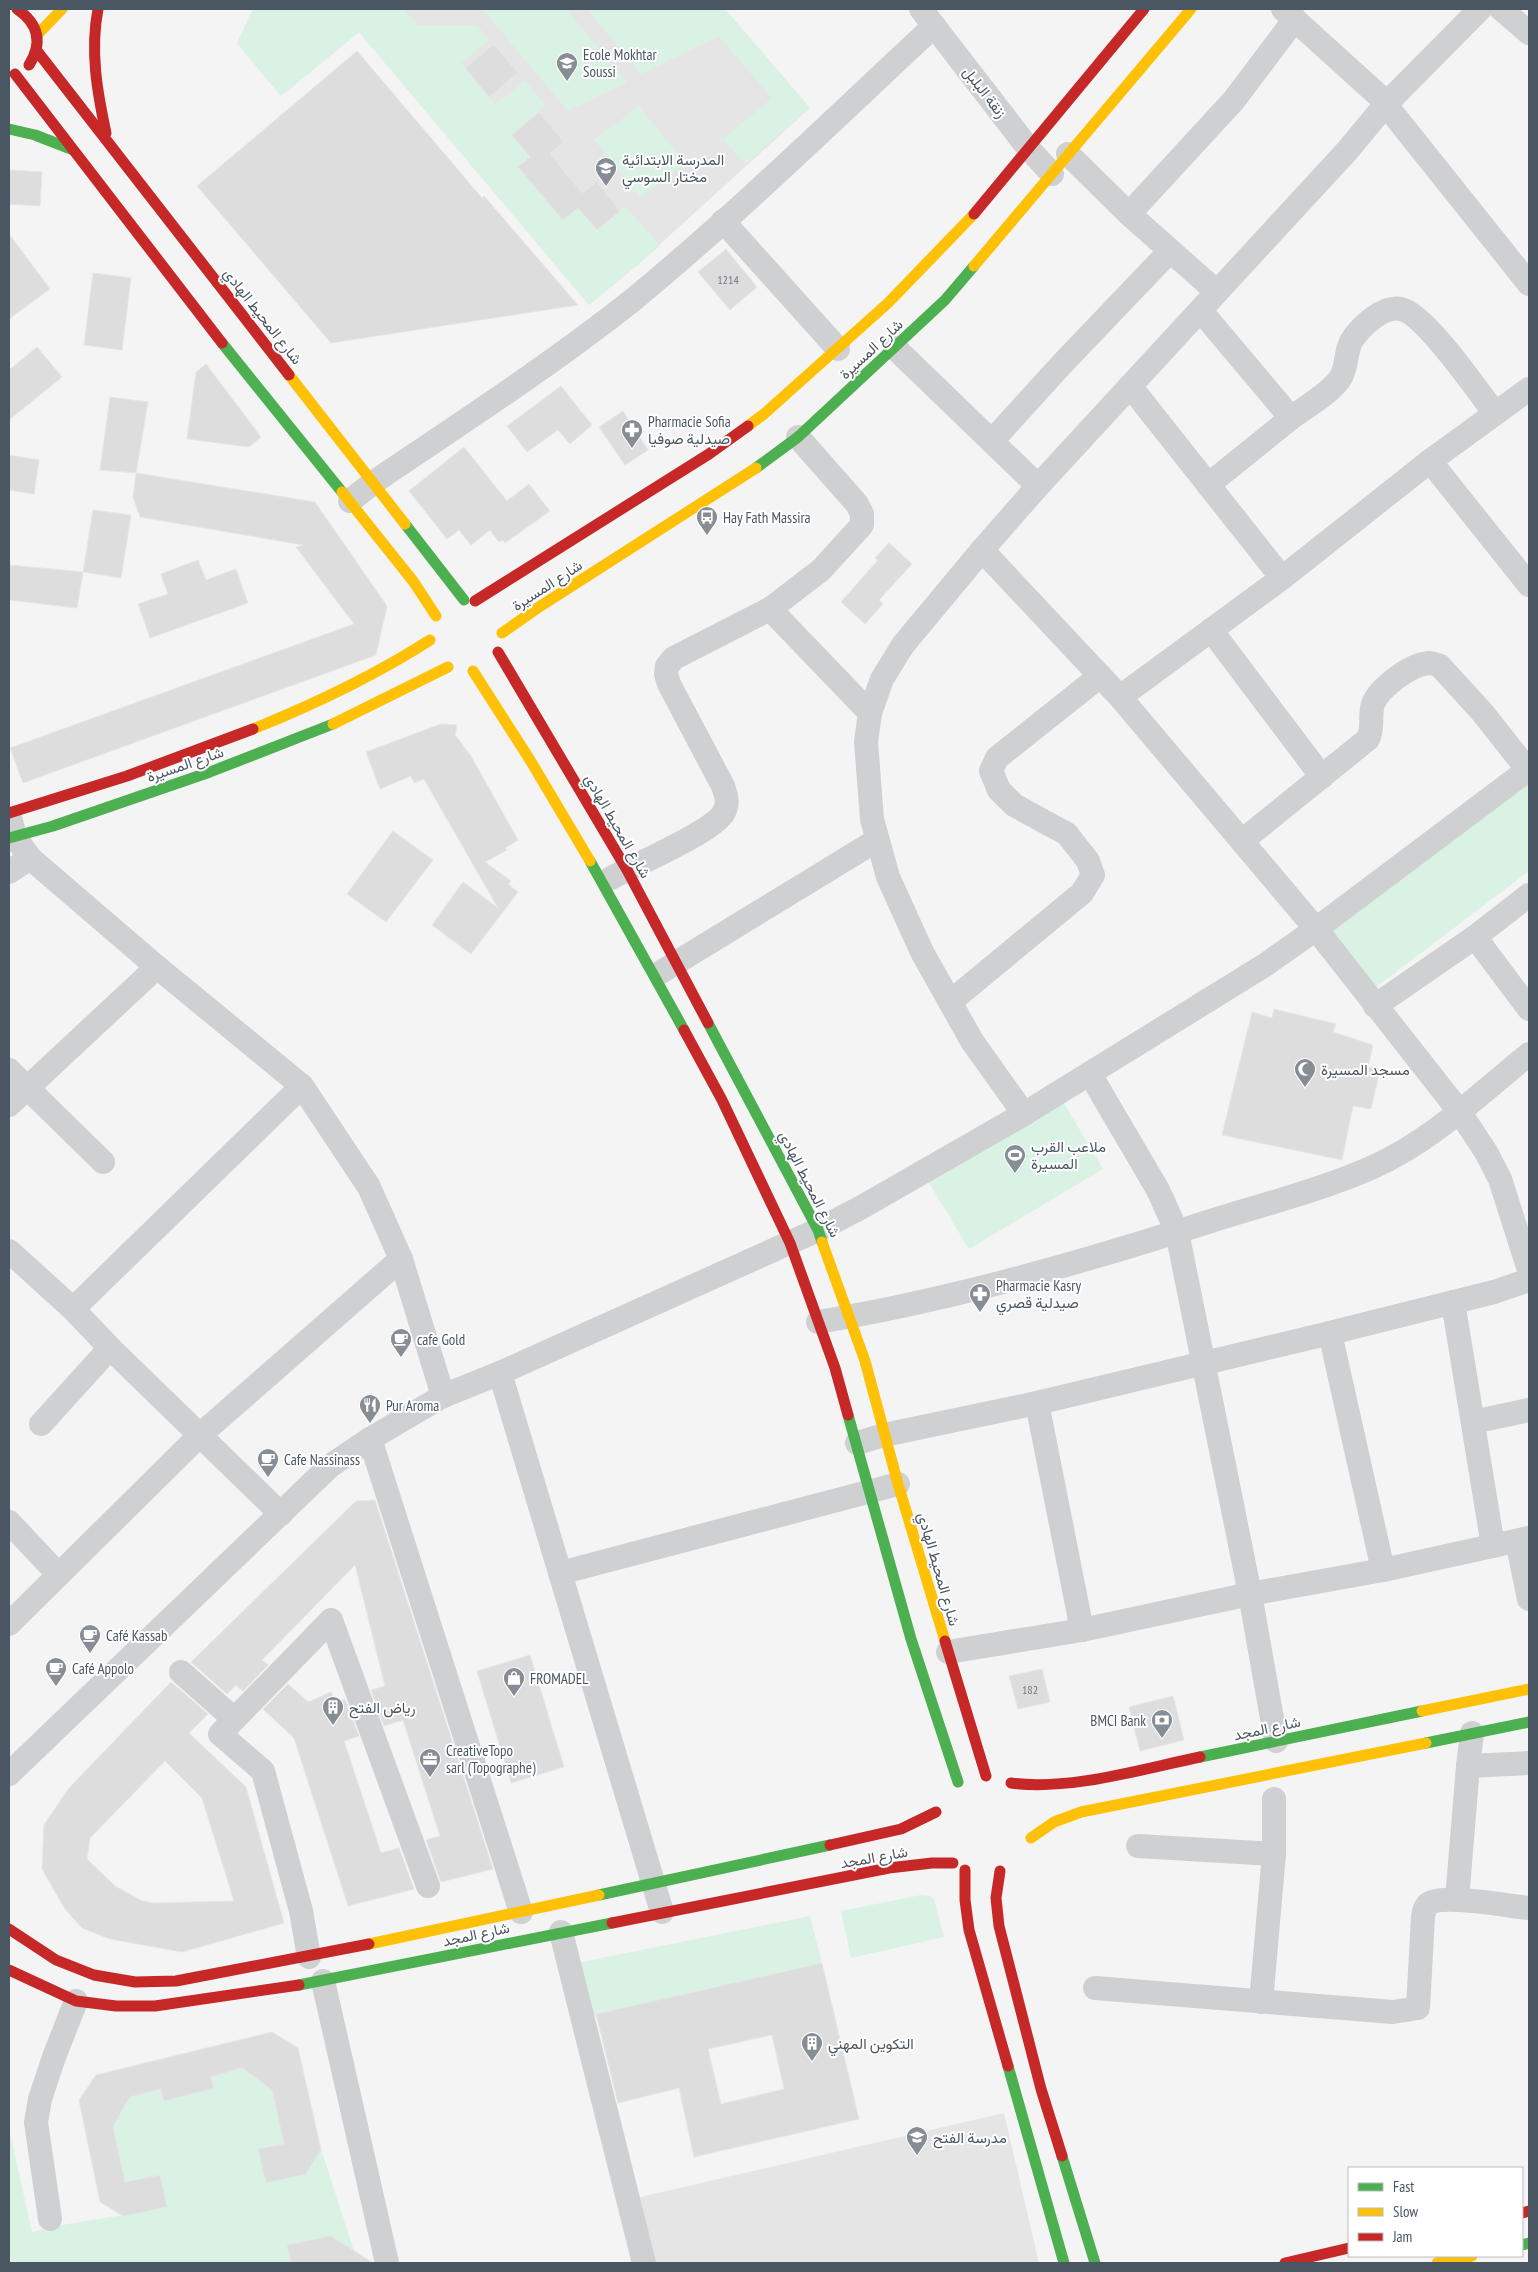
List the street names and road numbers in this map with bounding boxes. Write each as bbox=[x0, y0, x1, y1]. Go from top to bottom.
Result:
street label: زنقة البلبل bbox=[959, 63, 1011, 121]
street label: شارع المحيط الهادي bbox=[216, 264, 307, 371]
street label: شارع المسيرة bbox=[835, 315, 908, 385]
street label: شارع المسيرة bbox=[508, 555, 587, 616]
street label: شارع المسيرة bbox=[144, 742, 227, 788]
street label: شارع المحيط الهادي bbox=[577, 771, 656, 884]
street label: شارع المحيط الهادي bbox=[771, 1128, 845, 1242]
street label: شارع المحيط الهادي bbox=[910, 1510, 964, 1629]
street label: شارع المجد bbox=[1232, 1712, 1303, 1746]
street label: شارع المجد bbox=[839, 1842, 910, 1874]
street label: شارع المجد bbox=[441, 1918, 512, 1952]

